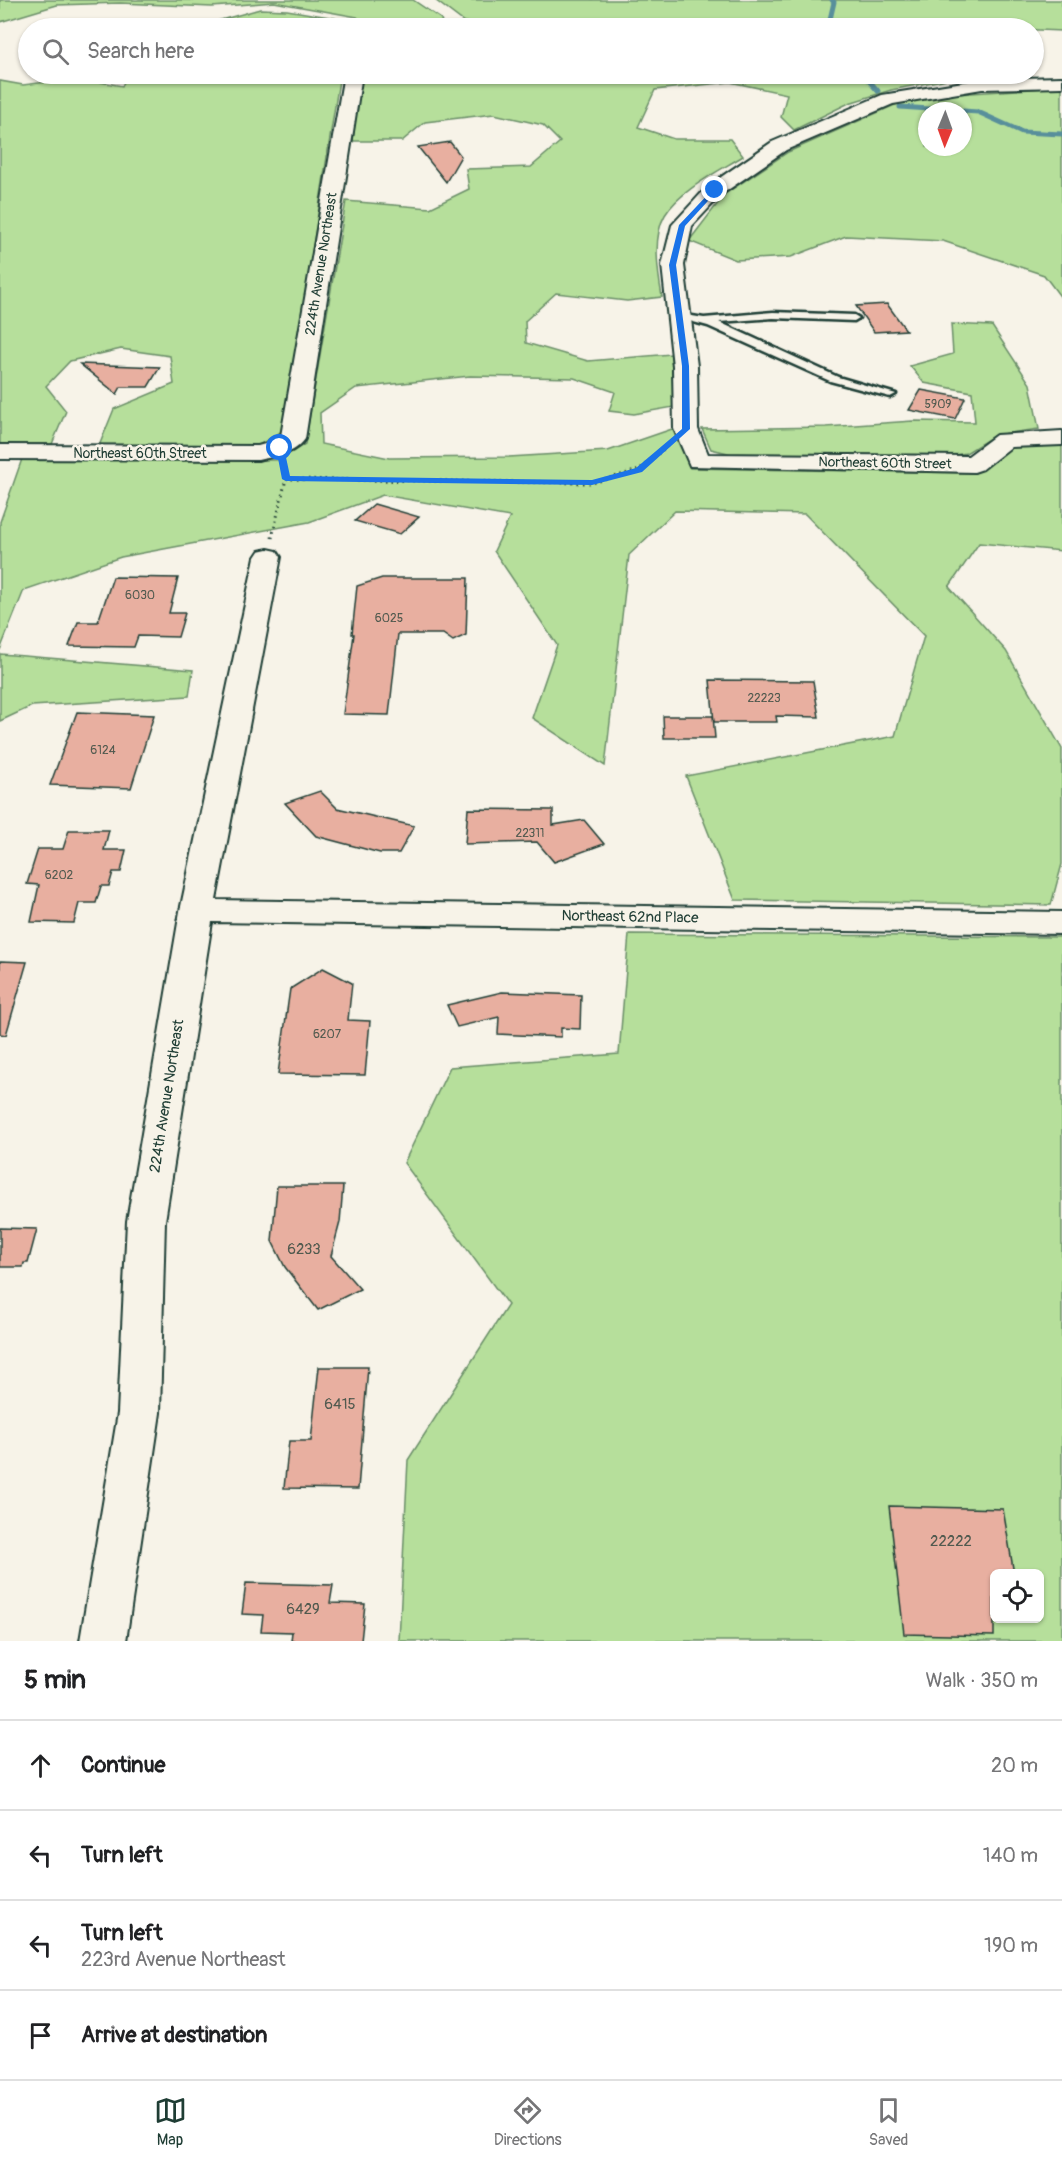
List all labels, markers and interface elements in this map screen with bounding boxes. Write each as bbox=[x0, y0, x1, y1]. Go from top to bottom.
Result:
search box bbox=[18, 18, 1044, 84]
icon: search bbox=[39, 35, 72, 68]
text: Search here bbox=[87, 37, 194, 65]
north arrow bbox=[918, 102, 972, 156]
route end bbox=[701, 176, 727, 202]
street label: 224th Avenue Northeast bbox=[301, 191, 341, 337]
house number: 5909 bbox=[924, 397, 952, 412]
route start bbox=[266, 434, 292, 460]
street label: Northeast 60th Street bbox=[73, 445, 207, 462]
street label: Northeast 60th Street bbox=[818, 453, 952, 473]
house number: 6030 bbox=[125, 588, 155, 603]
house number: 6025 bbox=[375, 611, 403, 626]
house number: 22223 bbox=[747, 691, 781, 706]
house number: 6124 bbox=[90, 743, 116, 758]
house number: 22311 bbox=[515, 826, 545, 841]
house number: 6202 bbox=[45, 868, 74, 883]
street label: Northeast 62nd Place bbox=[561, 906, 699, 928]
street label: 224th Avenue Northeast bbox=[145, 1017, 189, 1174]
house number: 6207 bbox=[313, 1027, 342, 1042]
house number: 6233 bbox=[287, 1240, 321, 1259]
house number: 6415 bbox=[324, 1395, 356, 1414]
house number: 22222 bbox=[930, 1532, 972, 1551]
map controls bbox=[990, 1569, 1044, 1623]
button: locate bbox=[990, 1569, 1044, 1623]
house number: 6429 bbox=[286, 1600, 320, 1619]
text: 5 min bbox=[24, 1664, 86, 1696]
text: Walk · 350 m bbox=[926, 1668, 1038, 1693]
icon: ahead bbox=[24, 1749, 57, 1782]
text: Continue bbox=[81, 1751, 165, 1779]
text: 20 m bbox=[991, 1753, 1038, 1778]
icon: left bbox=[24, 1839, 57, 1872]
text: Turn left bbox=[81, 1841, 163, 1869]
text: 140 m bbox=[983, 1843, 1038, 1868]
text: Turn left bbox=[81, 1919, 163, 1947]
icon: left bbox=[24, 1929, 57, 1962]
text: 190 m bbox=[984, 1933, 1038, 1958]
text: 223rd Avenue Northeast bbox=[81, 1947, 286, 1972]
icon: arrive bbox=[24, 2019, 57, 2052]
text: Arrive at destination bbox=[81, 2021, 267, 2049]
tab: Map bbox=[154, 2094, 187, 2150]
tab: Directions bbox=[494, 2094, 562, 2150]
tab: Saved bbox=[869, 2094, 908, 2150]

